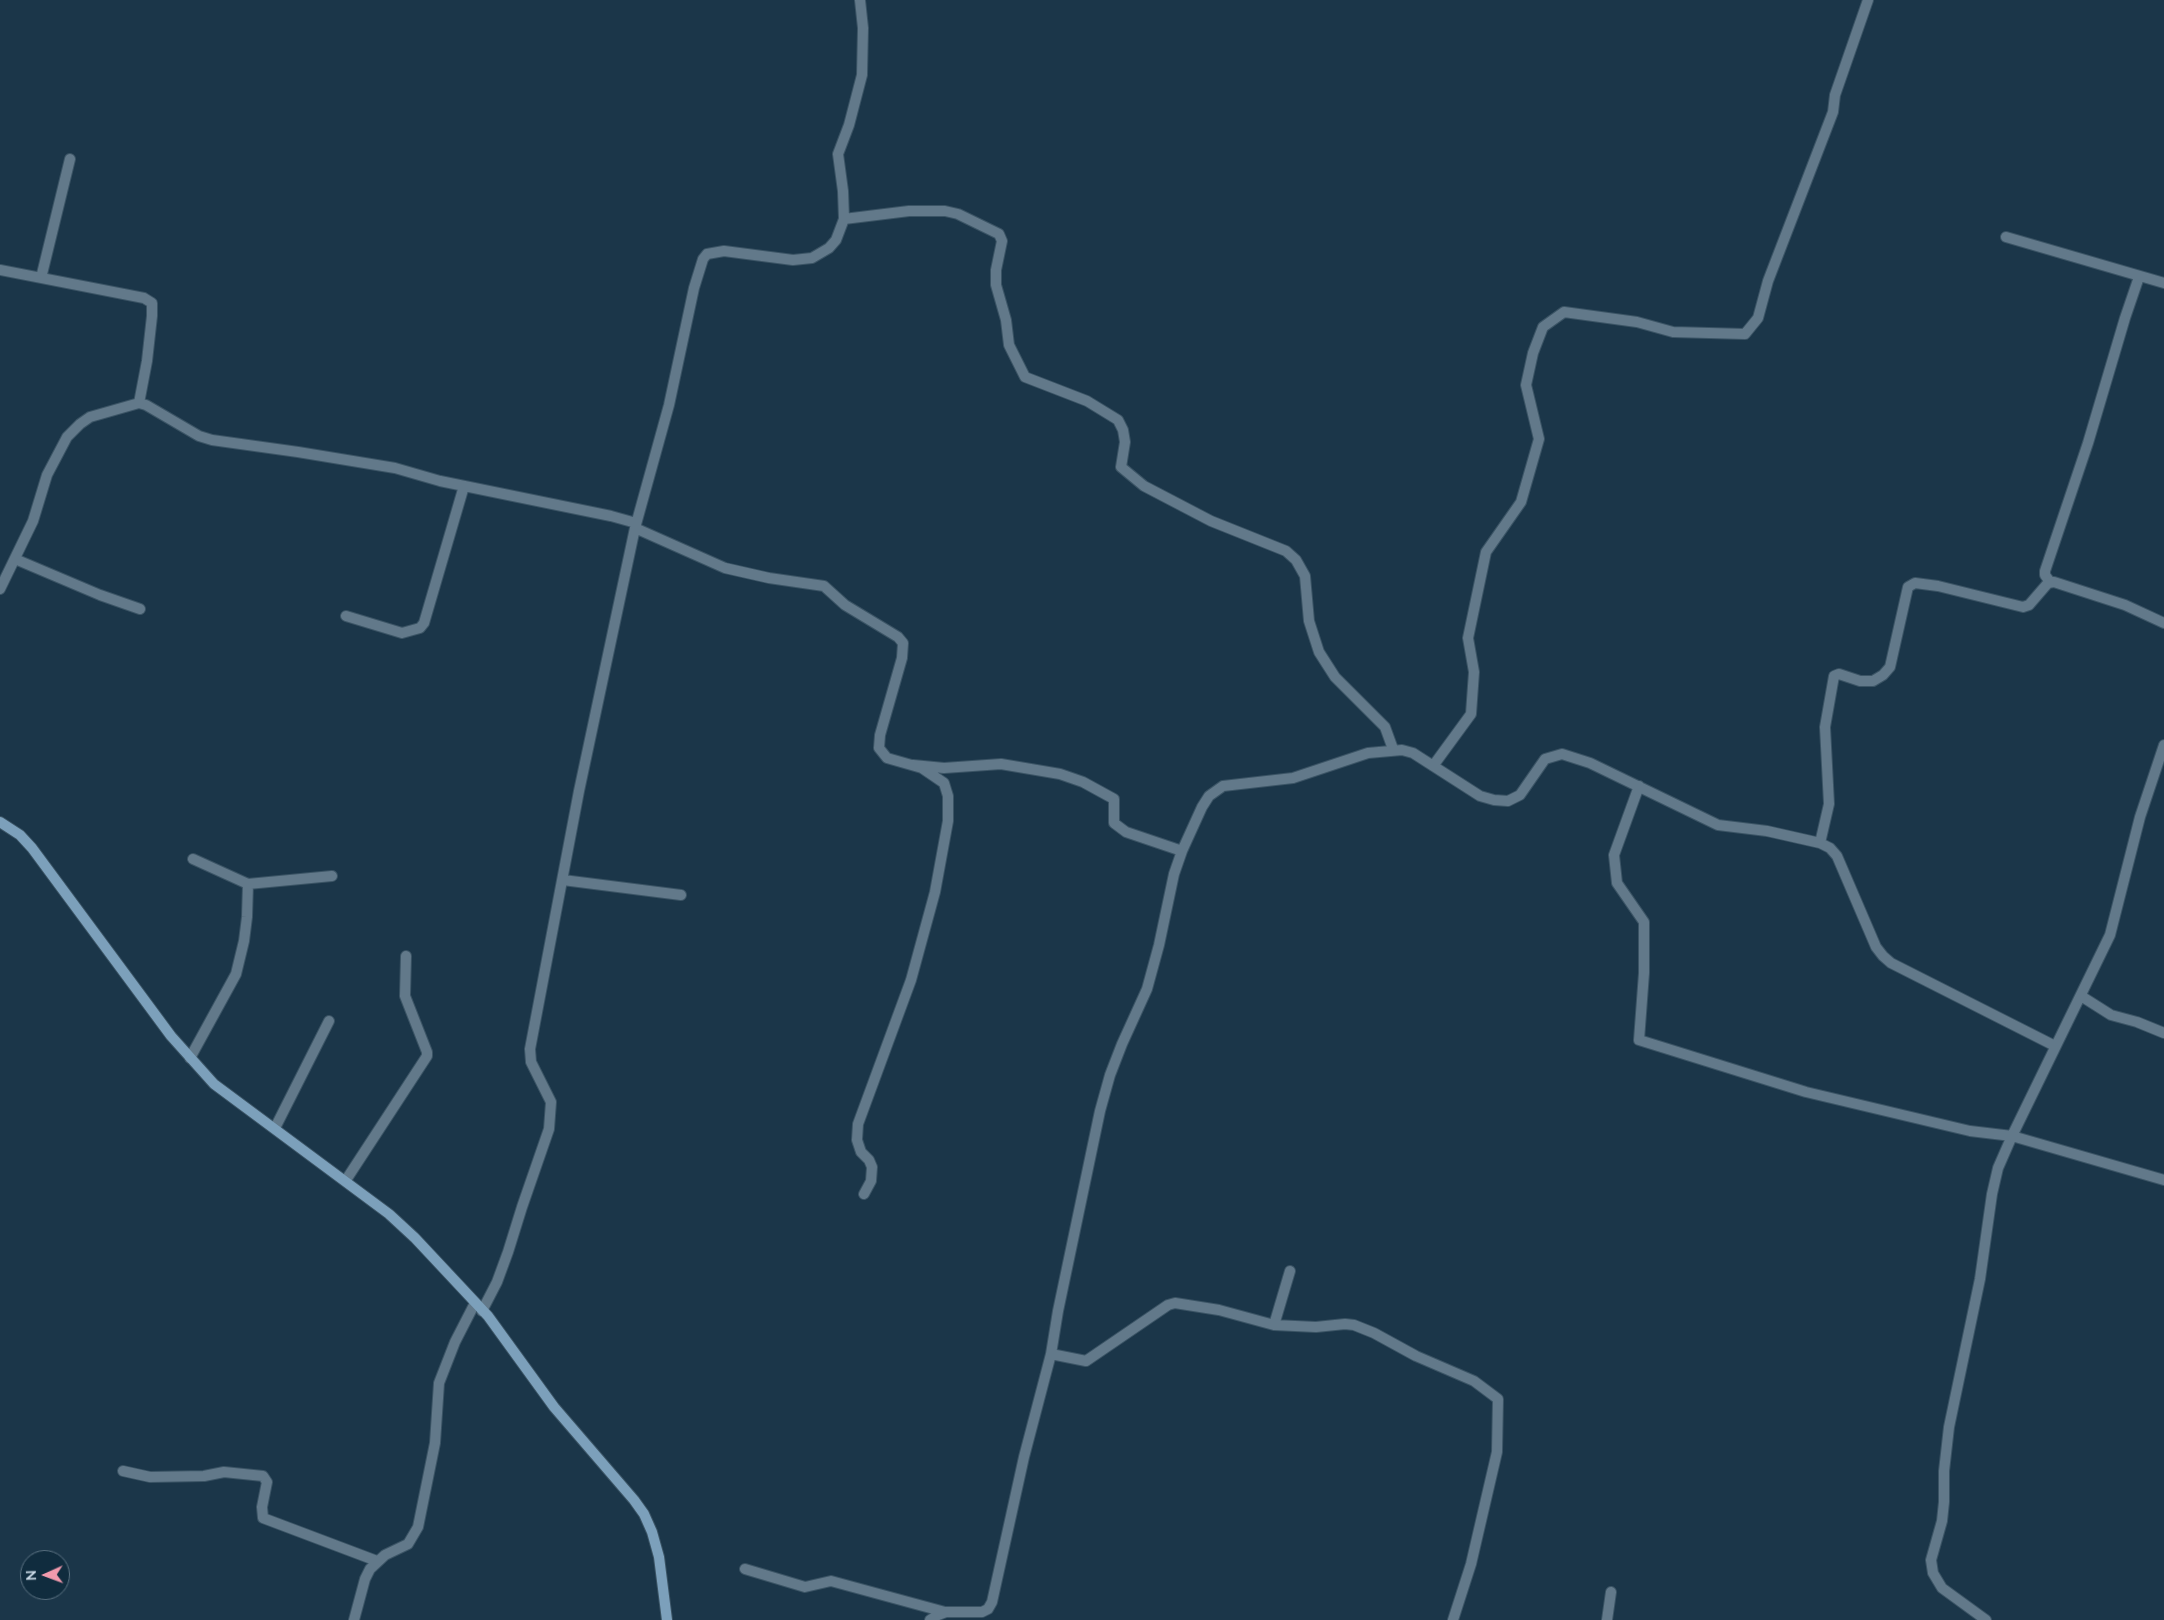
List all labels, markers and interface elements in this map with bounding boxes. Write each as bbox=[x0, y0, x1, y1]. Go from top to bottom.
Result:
north arrow bbox=[20, 1550, 70, 1600]
text: N bbox=[22, 1570, 40, 1581]

